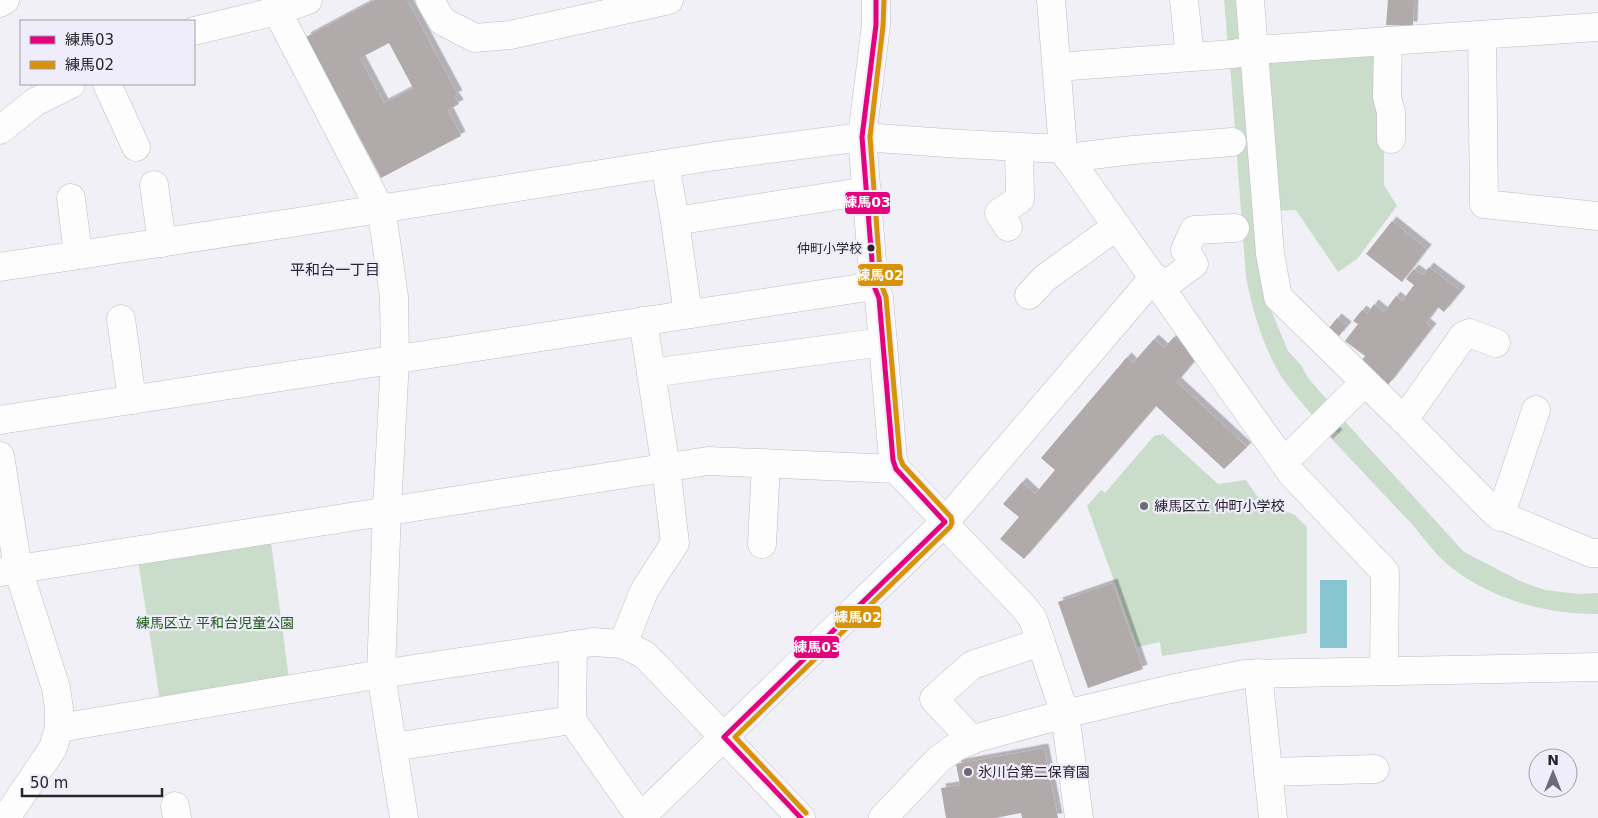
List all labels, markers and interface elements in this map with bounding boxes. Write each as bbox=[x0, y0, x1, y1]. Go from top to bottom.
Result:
legend bbox=[20, 20, 195, 85]
text: 練馬03 bbox=[65, 31, 114, 49]
text: 練馬02 bbox=[65, 56, 114, 74]
line badge: 練馬03 bbox=[844, 191, 891, 215]
text: 練馬03 bbox=[843, 194, 891, 210]
place label: 仲町小学校 bbox=[797, 241, 862, 256]
marker: 仲町小学校 bbox=[866, 243, 876, 253]
district label: 平和台一丁目 bbox=[290, 261, 380, 279]
line badge: 練馬02 bbox=[857, 263, 904, 287]
text: 練馬02 bbox=[856, 267, 904, 283]
place label: 練馬区立 仲町小学校 bbox=[1154, 498, 1284, 514]
marker: 練馬区立 仲町小学校 bbox=[1138, 500, 1150, 512]
line badge: 練馬02 bbox=[834, 605, 882, 629]
text: 練馬02 bbox=[834, 609, 882, 625]
park label: 練馬区立 平和台児童公園 bbox=[136, 615, 294, 631]
line badge: 練馬03 bbox=[793, 635, 840, 659]
text: 練馬03 bbox=[793, 639, 841, 655]
north arrow bbox=[1528, 748, 1578, 798]
text: N bbox=[1547, 752, 1559, 768]
place label: 氷川台第二保育園 bbox=[978, 764, 1090, 780]
scale bar bbox=[22, 766, 162, 798]
marker: 氷川台第二保育園 bbox=[962, 766, 974, 778]
text: 50 m bbox=[30, 774, 68, 792]

